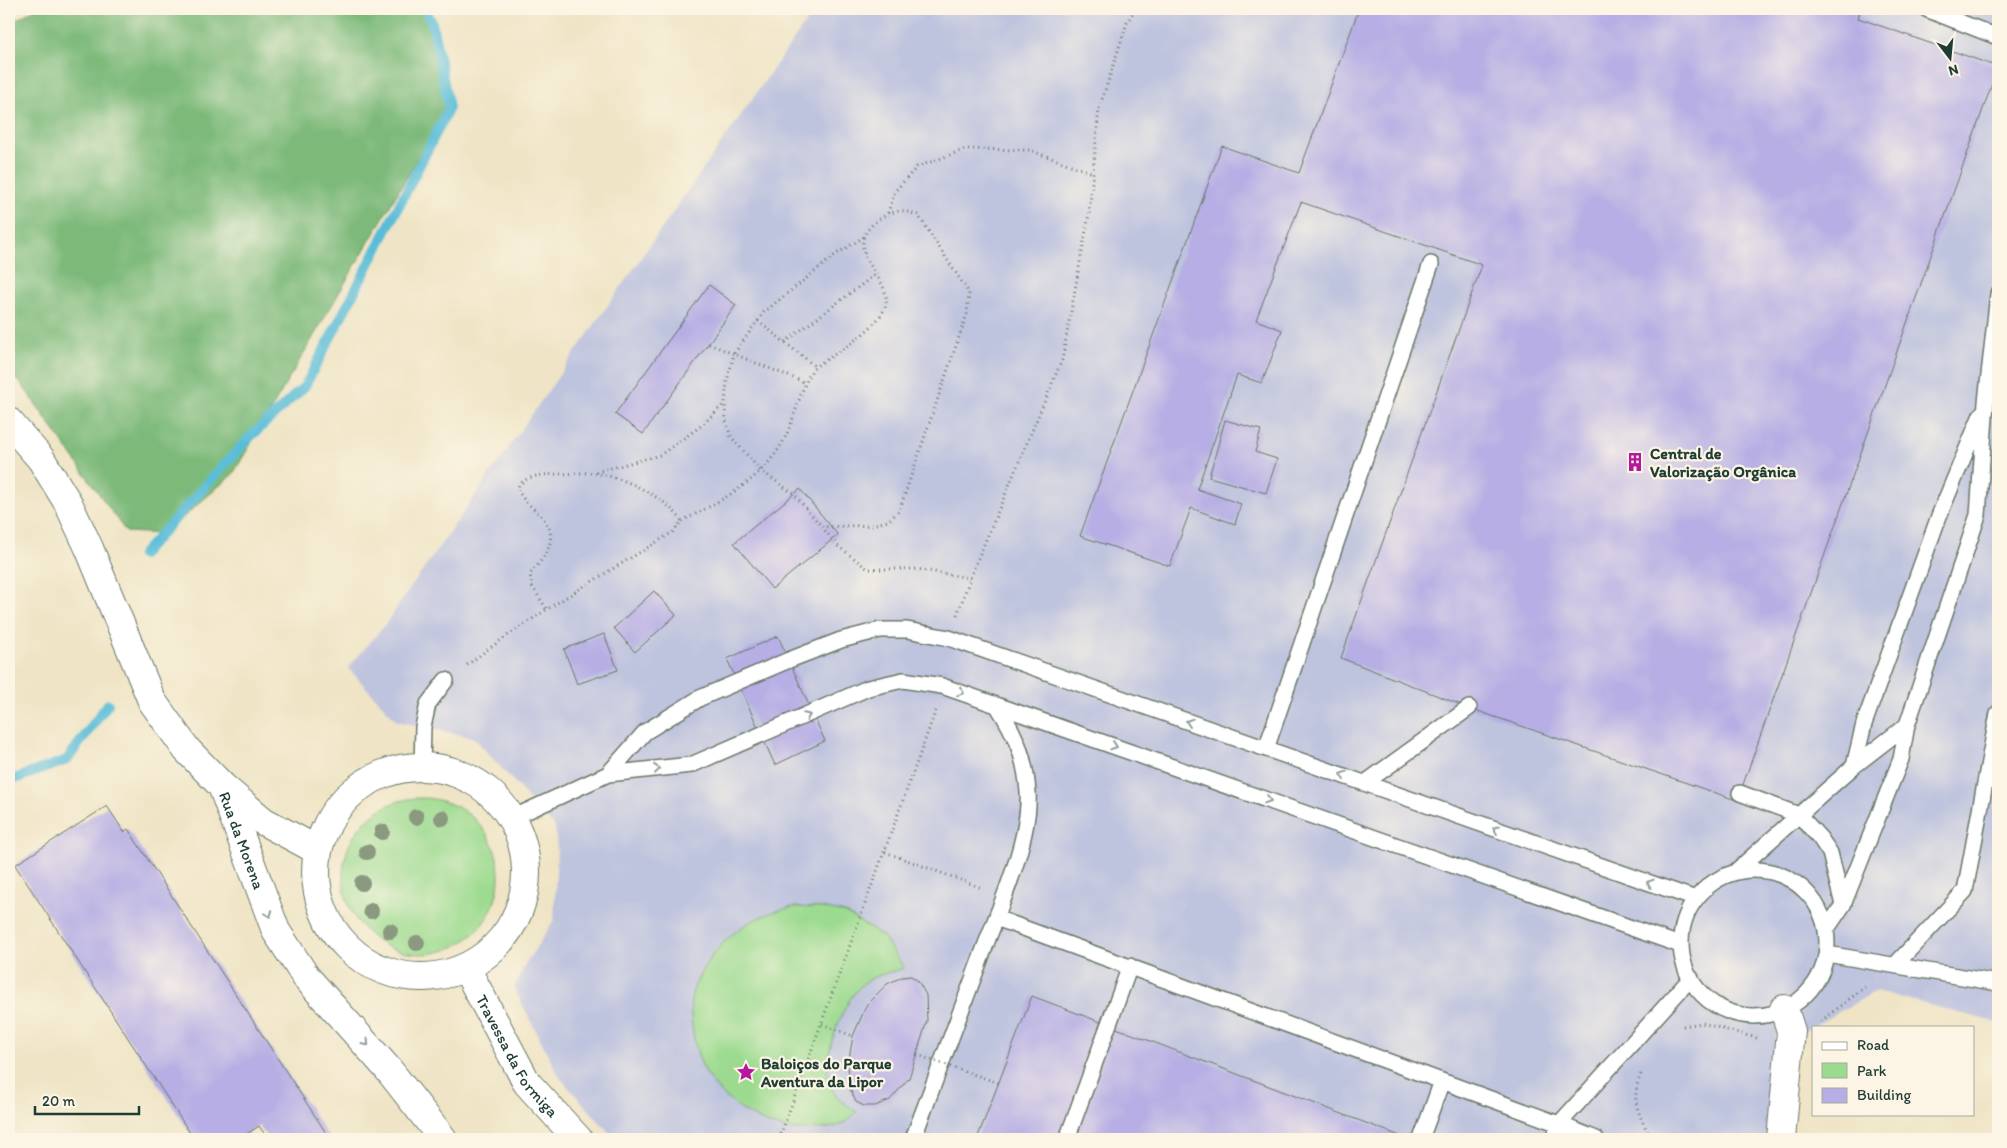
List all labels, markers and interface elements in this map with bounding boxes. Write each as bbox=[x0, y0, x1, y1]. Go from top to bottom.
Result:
north arrow bbox=[1924, 32, 1974, 82]
text: N bbox=[1947, 61, 1960, 79]
place label: Central de Valorização Orgânica bbox=[1650, 444, 1796, 482]
building icon: Central de Valorização Orgânica bbox=[1624, 451, 1646, 473]
one-way arrow bbox=[956, 686, 965, 696]
one-way arrow bbox=[802, 711, 811, 722]
one-way arrow bbox=[1186, 718, 1194, 728]
one-way arrow bbox=[1110, 740, 1118, 750]
one-way arrow bbox=[653, 764, 661, 775]
one-way arrow bbox=[1339, 771, 1348, 781]
street label: Rua da Morena bbox=[215, 789, 269, 892]
one-way arrow bbox=[1263, 794, 1271, 804]
one-way arrow bbox=[1493, 825, 1501, 835]
one-way arrow bbox=[1646, 878, 1654, 888]
one-way arrow bbox=[263, 909, 274, 918]
street label: Travessa da Formiga bbox=[472, 992, 563, 1122]
legend bbox=[1812, 1026, 1974, 1116]
text: Road bbox=[1857, 1036, 1890, 1054]
one-way arrow bbox=[360, 1038, 369, 1047]
place label: Baloiços do Parque Aventura da Lipor bbox=[760, 1054, 892, 1092]
place icon: Baloiços do Parque Aventura da Lipor bbox=[735, 1061, 757, 1083]
text: Park bbox=[1857, 1062, 1887, 1080]
scale bar bbox=[35, 1083, 139, 1115]
text: Building bbox=[1857, 1086, 1911, 1104]
text: 20 m bbox=[42, 1092, 76, 1110]

